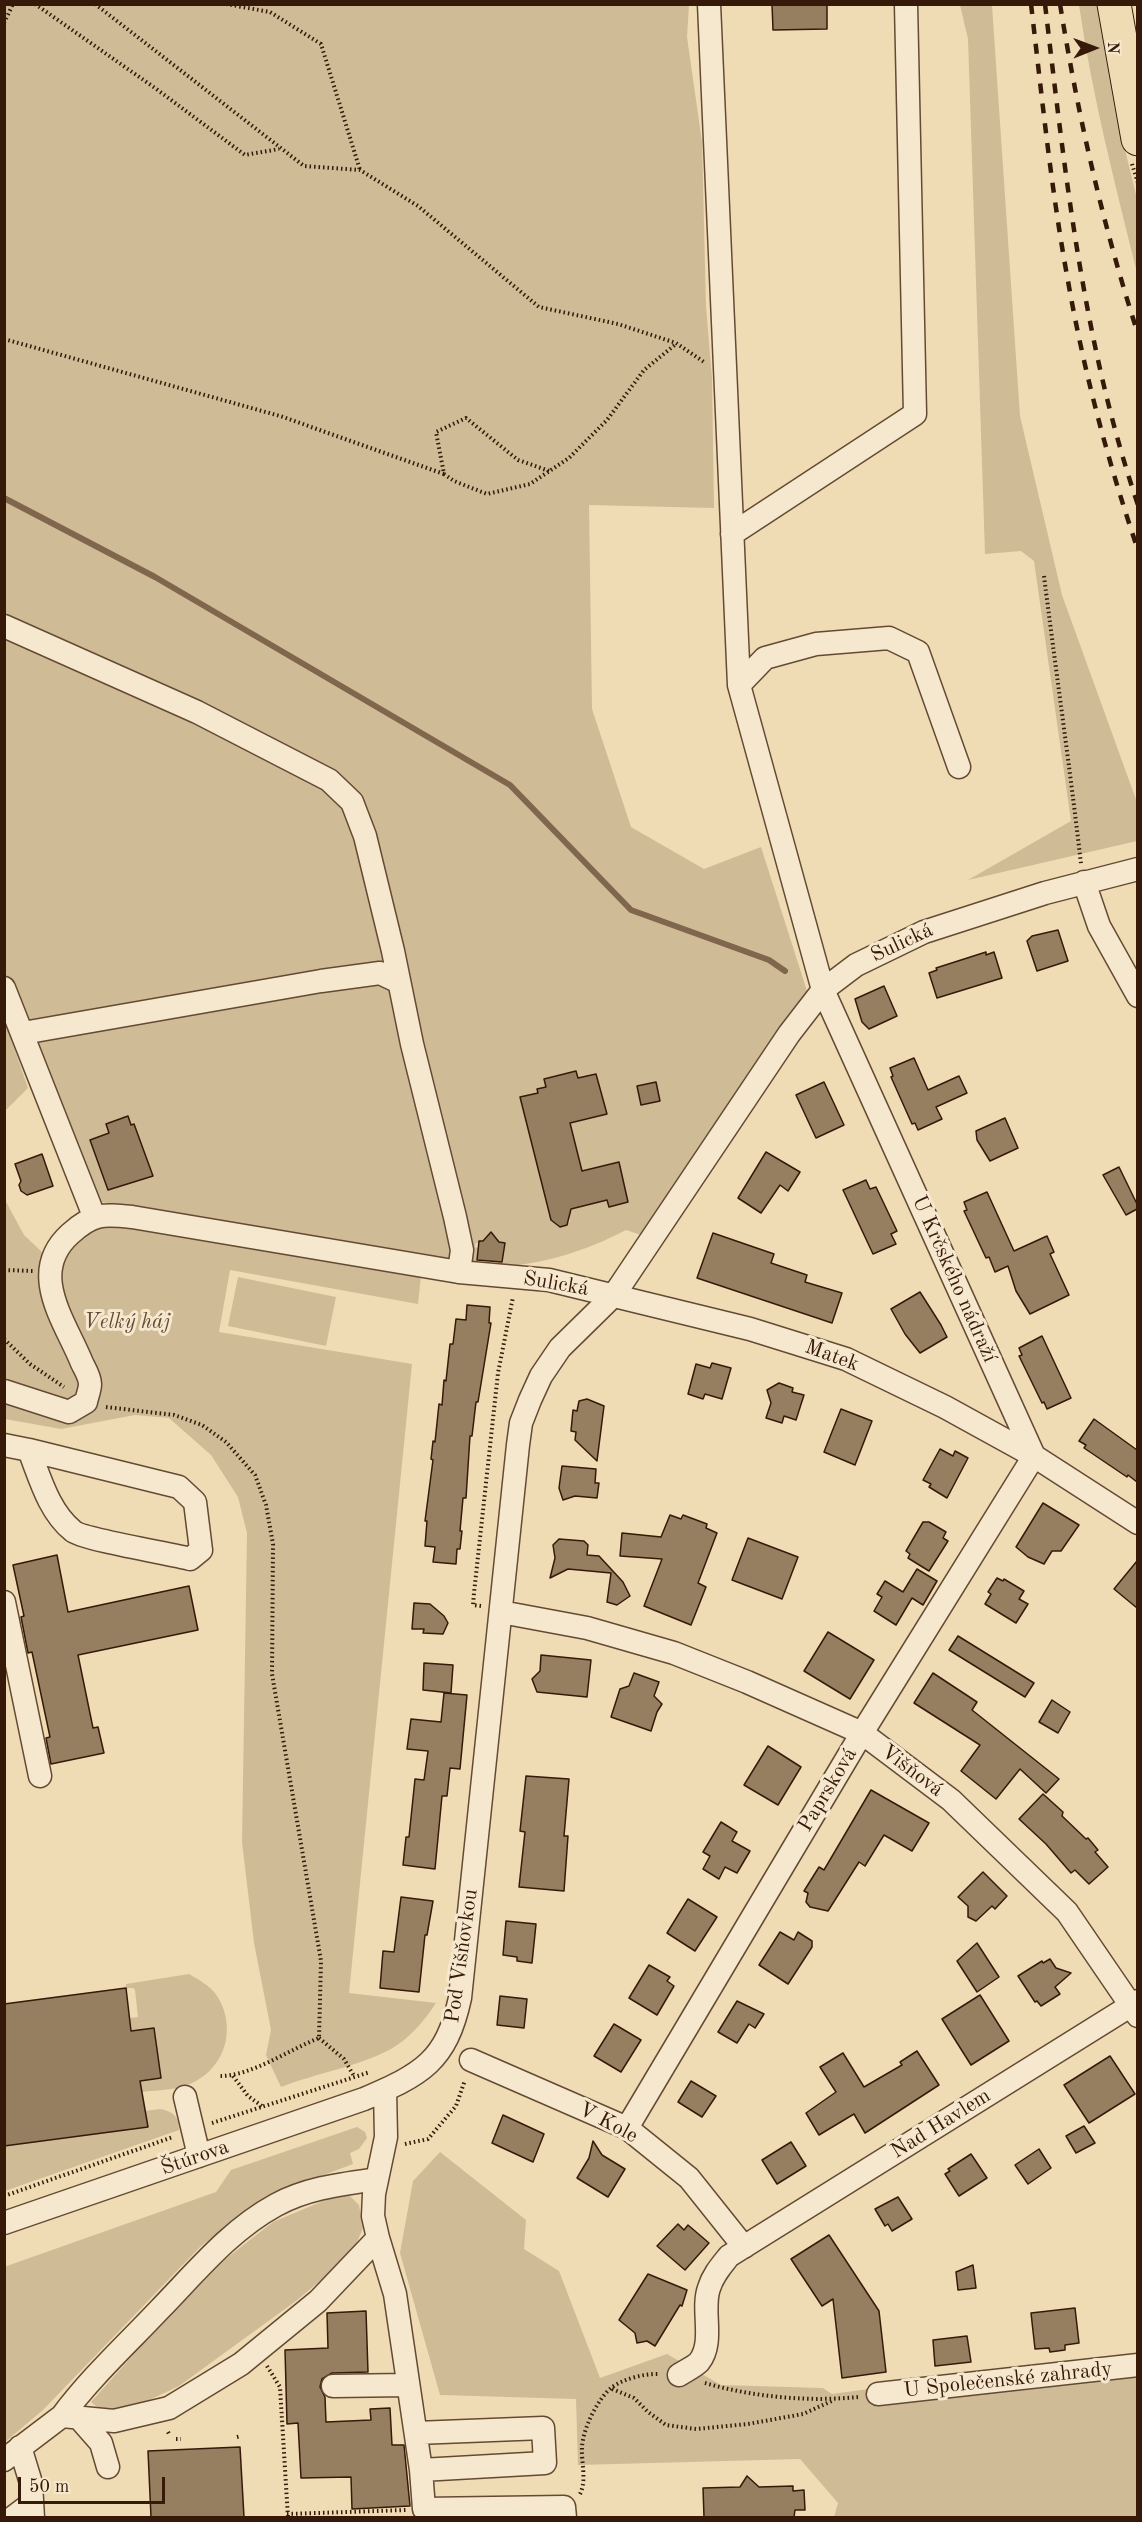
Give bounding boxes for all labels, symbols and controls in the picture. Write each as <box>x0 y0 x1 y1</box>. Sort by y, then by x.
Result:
north arrow <box>1064 18 1124 78</box>
text: N <box>1104 41 1120 54</box>
street label: Sulická <box>867 918 937 968</box>
street label: U Krčského nádraží <box>906 1192 1002 1366</box>
street label: Sulická <box>521 1266 591 1302</box>
park label: Velký háj <box>84 1309 170 1335</box>
street label: Matek <box>801 1335 863 1377</box>
street label: Višňová <box>876 1739 948 1803</box>
street label: Paprsková <box>793 1743 863 1837</box>
street label: Pod Višňovkou <box>440 1887 484 2025</box>
street label: Nad Havlem <box>887 2083 995 2165</box>
street label: V Kole <box>574 2097 642 2149</box>
street label: Štúrova <box>158 2135 232 2181</box>
street label: U Společenské zahrady <box>902 2357 1114 2403</box>
scale bar <box>21 2465 168 2503</box>
text: 50 m <box>29 2478 69 2496</box>

